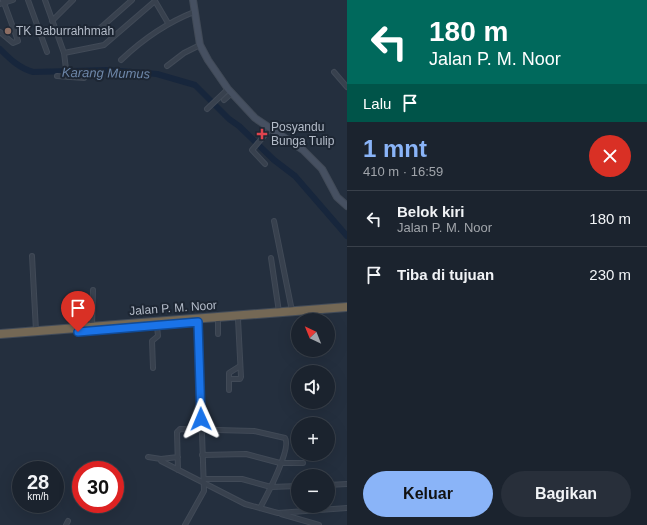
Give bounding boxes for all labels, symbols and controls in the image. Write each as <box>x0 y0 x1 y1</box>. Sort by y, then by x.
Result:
icon: left <box>363 16 415 68</box>
text: 180 m <box>429 16 508 47</box>
place label: TK Baburrahhmah <box>16 24 114 38</box>
marker: TK Baburrahhmah <box>3 26 13 36</box>
text: Jalan P. M. Noor <box>429 49 561 69</box>
water label: Karang Mumus <box>62 65 151 81</box>
icon: arrive <box>399 92 421 114</box>
text: Lalu <box>363 95 391 112</box>
place label: Posyandu Bunga Tulip <box>271 120 335 148</box>
marker: Posyandu Bunga Tulip <box>256 128 268 140</box>
text: 1 mnt <box>363 135 427 162</box>
button: close <box>589 135 631 177</box>
text: 410 m · 16:59 <box>363 164 443 179</box>
text: Belok kiri <box>397 203 465 220</box>
icon: left <box>363 208 385 230</box>
text: 180 m <box>589 210 631 227</box>
text: Jalan P. M. Noor <box>397 220 492 235</box>
icon: arrive <box>363 264 385 286</box>
text: Tiba di tujuan <box>397 266 494 283</box>
text: 230 m <box>589 266 631 283</box>
pin <box>61 291 95 332</box>
icon: arrive <box>67 297 89 319</box>
street label: Jalan P. M. Noor <box>129 298 217 318</box>
north arrow <box>291 313 335 357</box>
map controls <box>291 313 335 513</box>
button: sound <box>291 365 335 409</box>
position arrow <box>180 398 222 440</box>
button: + <box>291 417 335 461</box>
speed limit sign: 30 <box>72 461 124 513</box>
button: − <box>291 469 335 513</box>
text: 28 <box>27 471 49 493</box>
button: Keluar <box>363 471 493 517</box>
button: Bagikan <box>501 471 631 517</box>
text: km/h <box>27 491 49 502</box>

